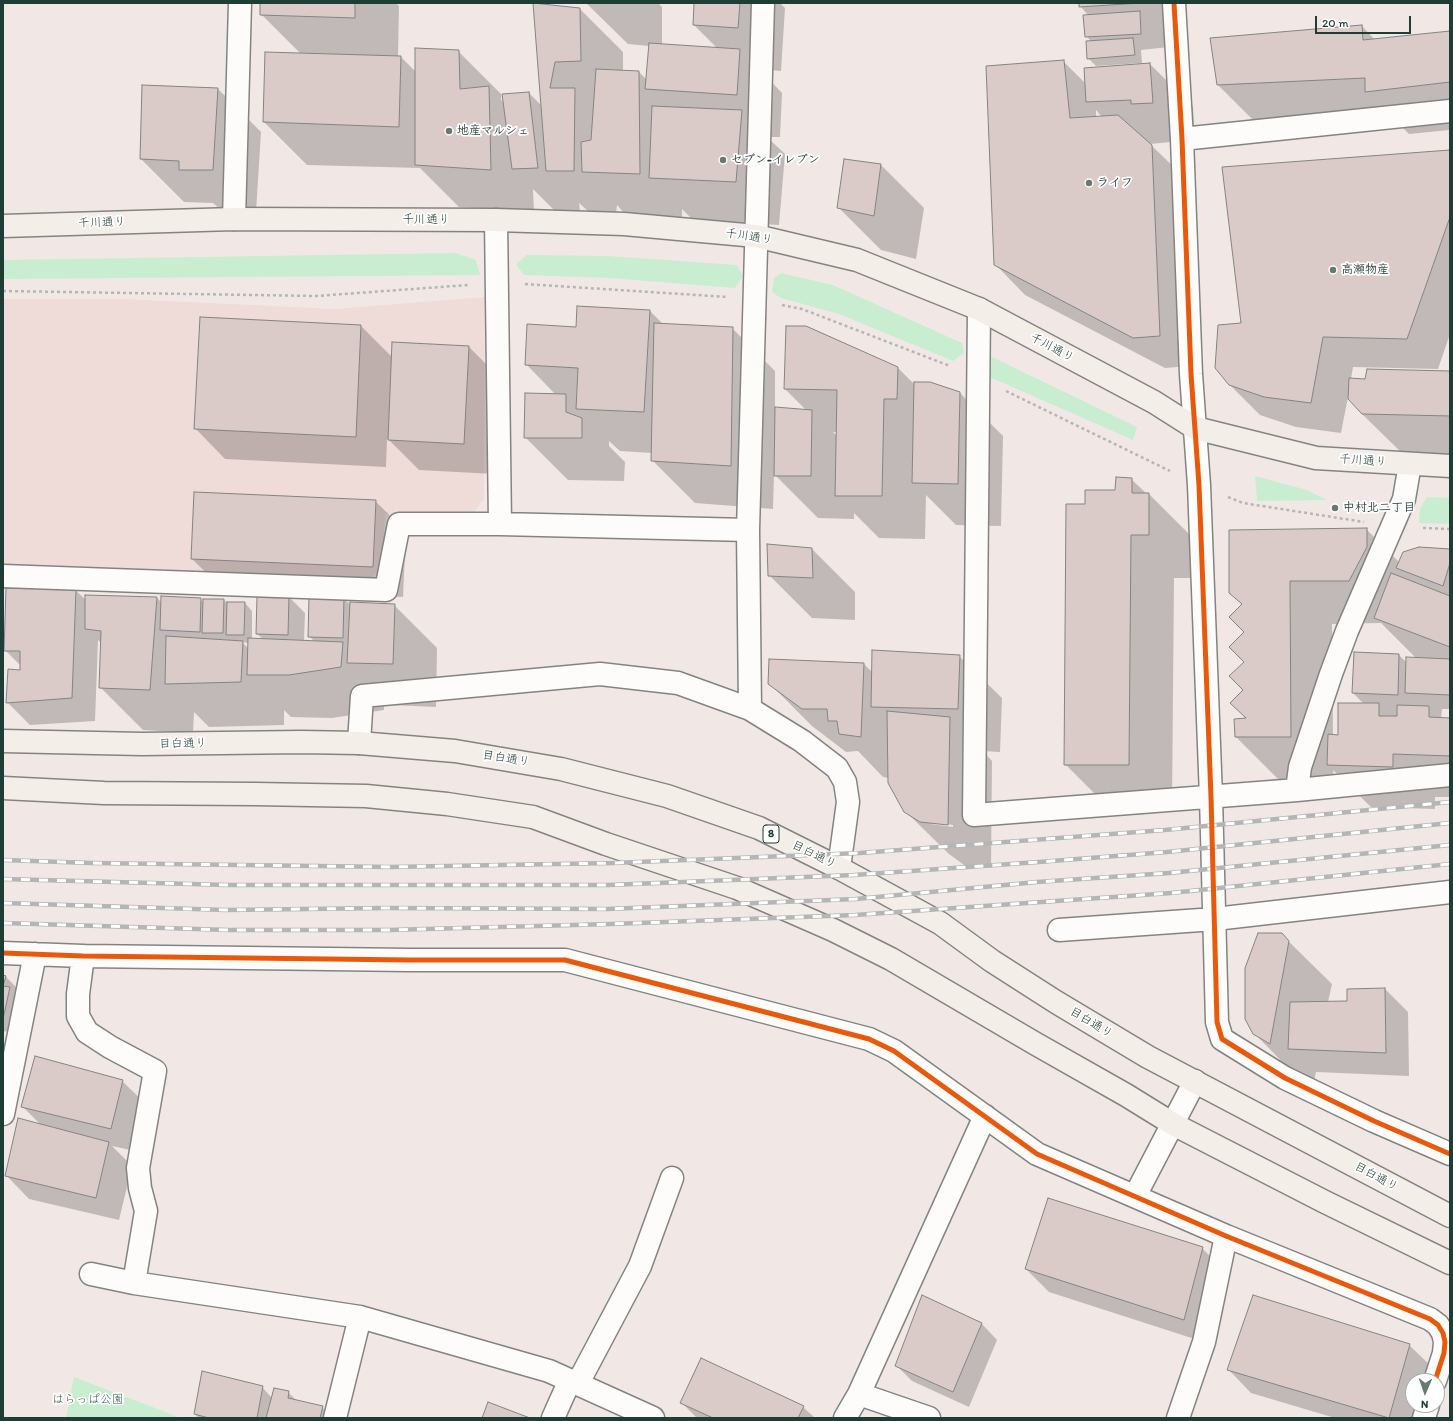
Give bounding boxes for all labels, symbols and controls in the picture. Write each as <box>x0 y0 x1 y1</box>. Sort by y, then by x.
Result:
scale bar <box>1317 8 1413 34</box>
text: 20 m <box>1322 16 1349 30</box>
place label: 地産マルシェ <box>457 124 529 138</box>
marker: 地産マルシェ <box>444 126 454 136</box>
place label: セブン-イレブン <box>731 153 820 167</box>
marker: セブン-イレブン <box>718 155 728 165</box>
place label: ライフ <box>1097 176 1133 190</box>
marker: ライフ <box>1084 178 1094 188</box>
street label: 千川通り <box>402 213 450 227</box>
street label: 千川通り <box>78 215 126 231</box>
street label: 千川通り <box>724 226 774 248</box>
place label: 高瀬物産 <box>1341 263 1389 277</box>
marker: 高瀬物産 <box>1328 265 1338 275</box>
street label: 千川通り <box>1027 330 1077 366</box>
street label: 千川通り <box>1339 452 1387 470</box>
place label: 中村北二丁目 <box>1343 501 1415 515</box>
marker: 中村北二丁目 <box>1330 503 1340 513</box>
street label: 目白通り <box>159 736 207 752</box>
street label: 目白通り <box>481 748 531 770</box>
road number: 8 <box>763 825 779 843</box>
street label: 目白通り <box>789 838 839 872</box>
street label: 目白通り <box>1067 1004 1115 1042</box>
street label: 目白通り <box>1351 1159 1401 1195</box>
north arrow <box>1405 1373 1445 1413</box>
park label: はらっぱ公園 <box>52 1393 124 1407</box>
text: N <box>1421 1398 1429 1411</box>

